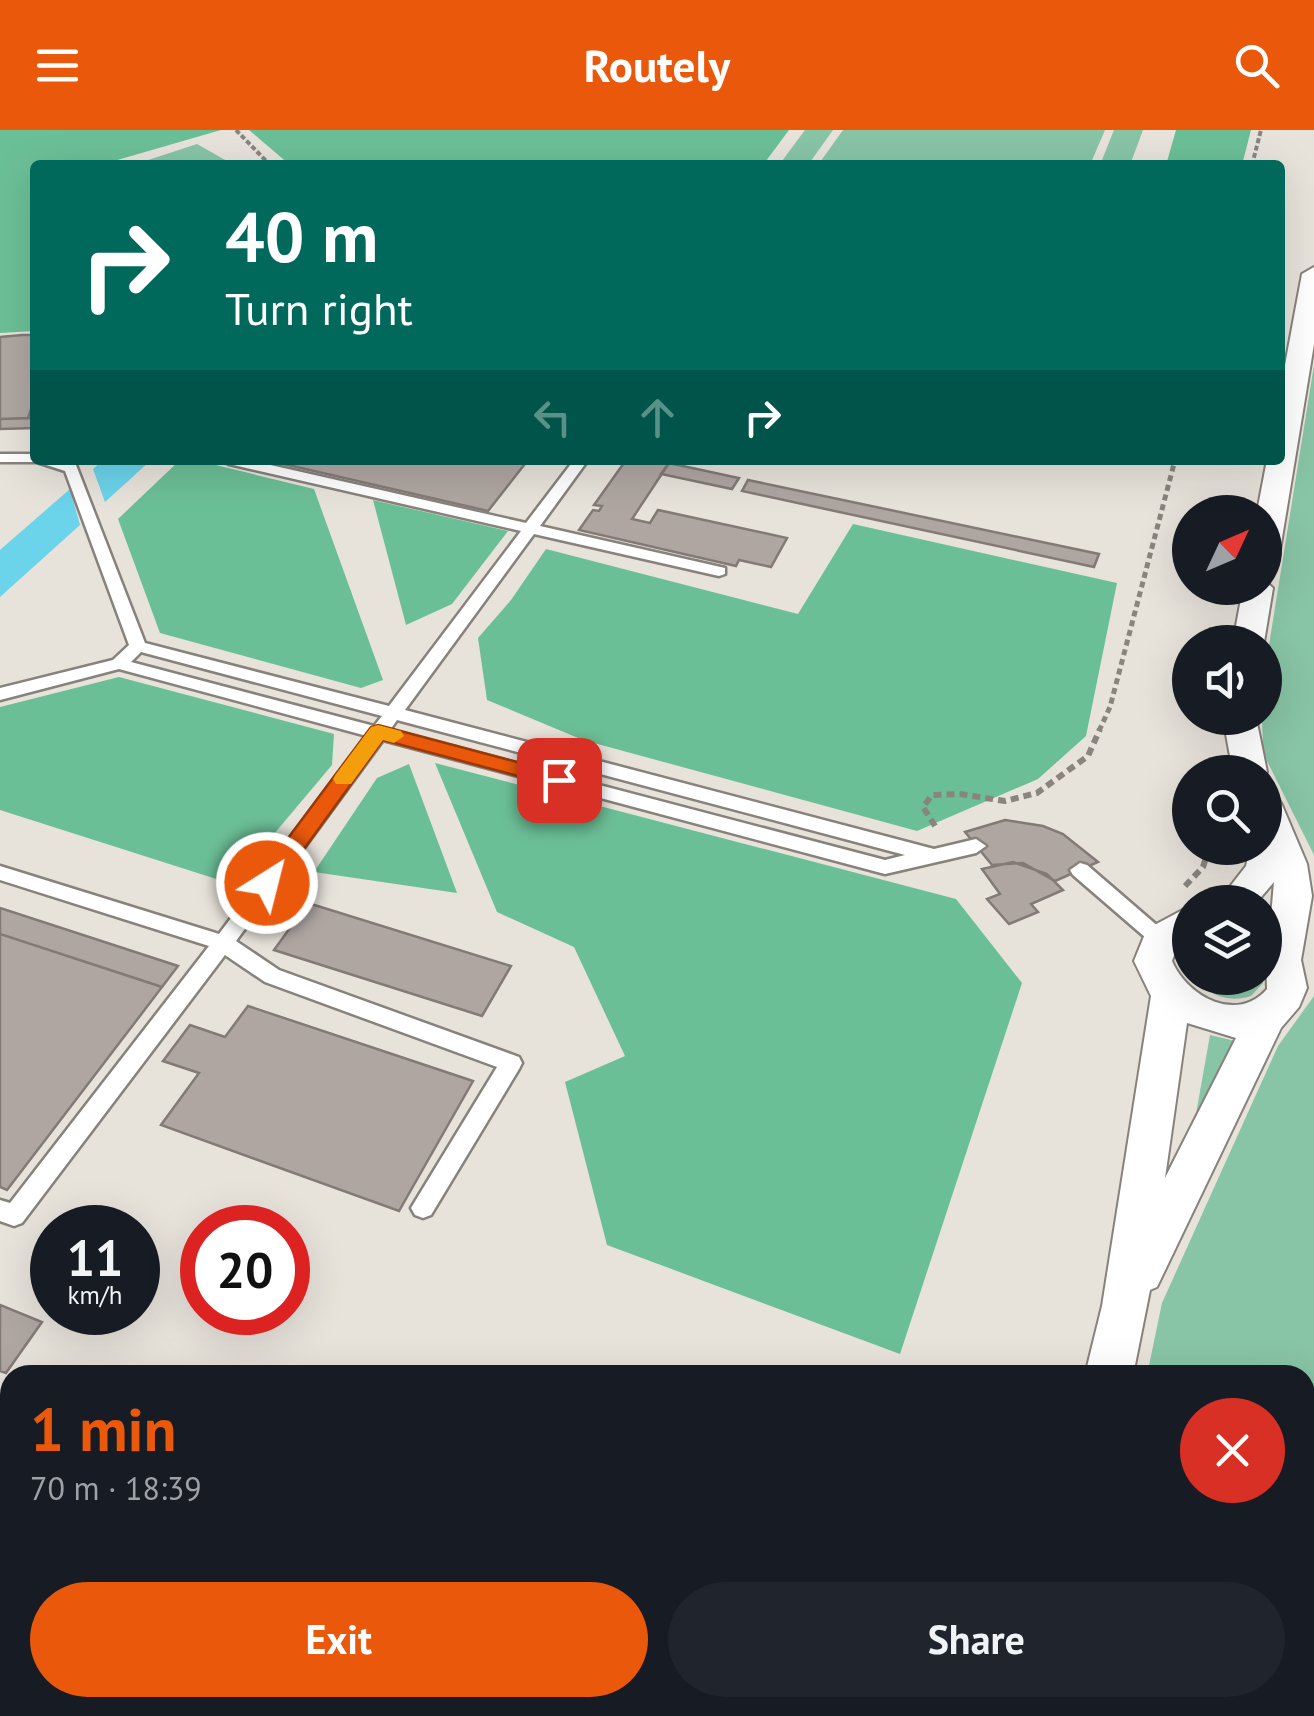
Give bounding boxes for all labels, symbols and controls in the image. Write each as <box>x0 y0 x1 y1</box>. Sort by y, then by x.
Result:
text: Routely <box>584 36 730 94</box>
icon: menu <box>30 38 85 93</box>
icon: search <box>1229 38 1284 93</box>
text: 40 m <box>225 191 378 281</box>
icon: right <box>60 200 190 330</box>
text: Turn right <box>225 279 413 337</box>
icon: left <box>525 390 580 445</box>
icon: ahead <box>630 390 685 445</box>
icon: right <box>735 390 790 445</box>
north arrow <box>1172 495 1282 605</box>
map controls <box>1172 495 1282 995</box>
button: sound <box>1172 625 1282 735</box>
pin <box>517 738 602 823</box>
icon: arrive <box>532 753 587 808</box>
button: search <box>1172 755 1282 865</box>
position arrow <box>215 831 319 935</box>
button: layers <box>1172 885 1282 995</box>
speed limit sign: 20 <box>180 1205 310 1335</box>
text: 11 <box>67 1225 123 1290</box>
text: km/h <box>68 1279 122 1311</box>
text: 1 min <box>30 1390 176 1468</box>
button: close <box>1180 1398 1285 1503</box>
text: 70 m · 18:39 <box>30 1467 202 1509</box>
button: Exit <box>30 1582 648 1697</box>
button: Share <box>668 1582 1285 1697</box>

